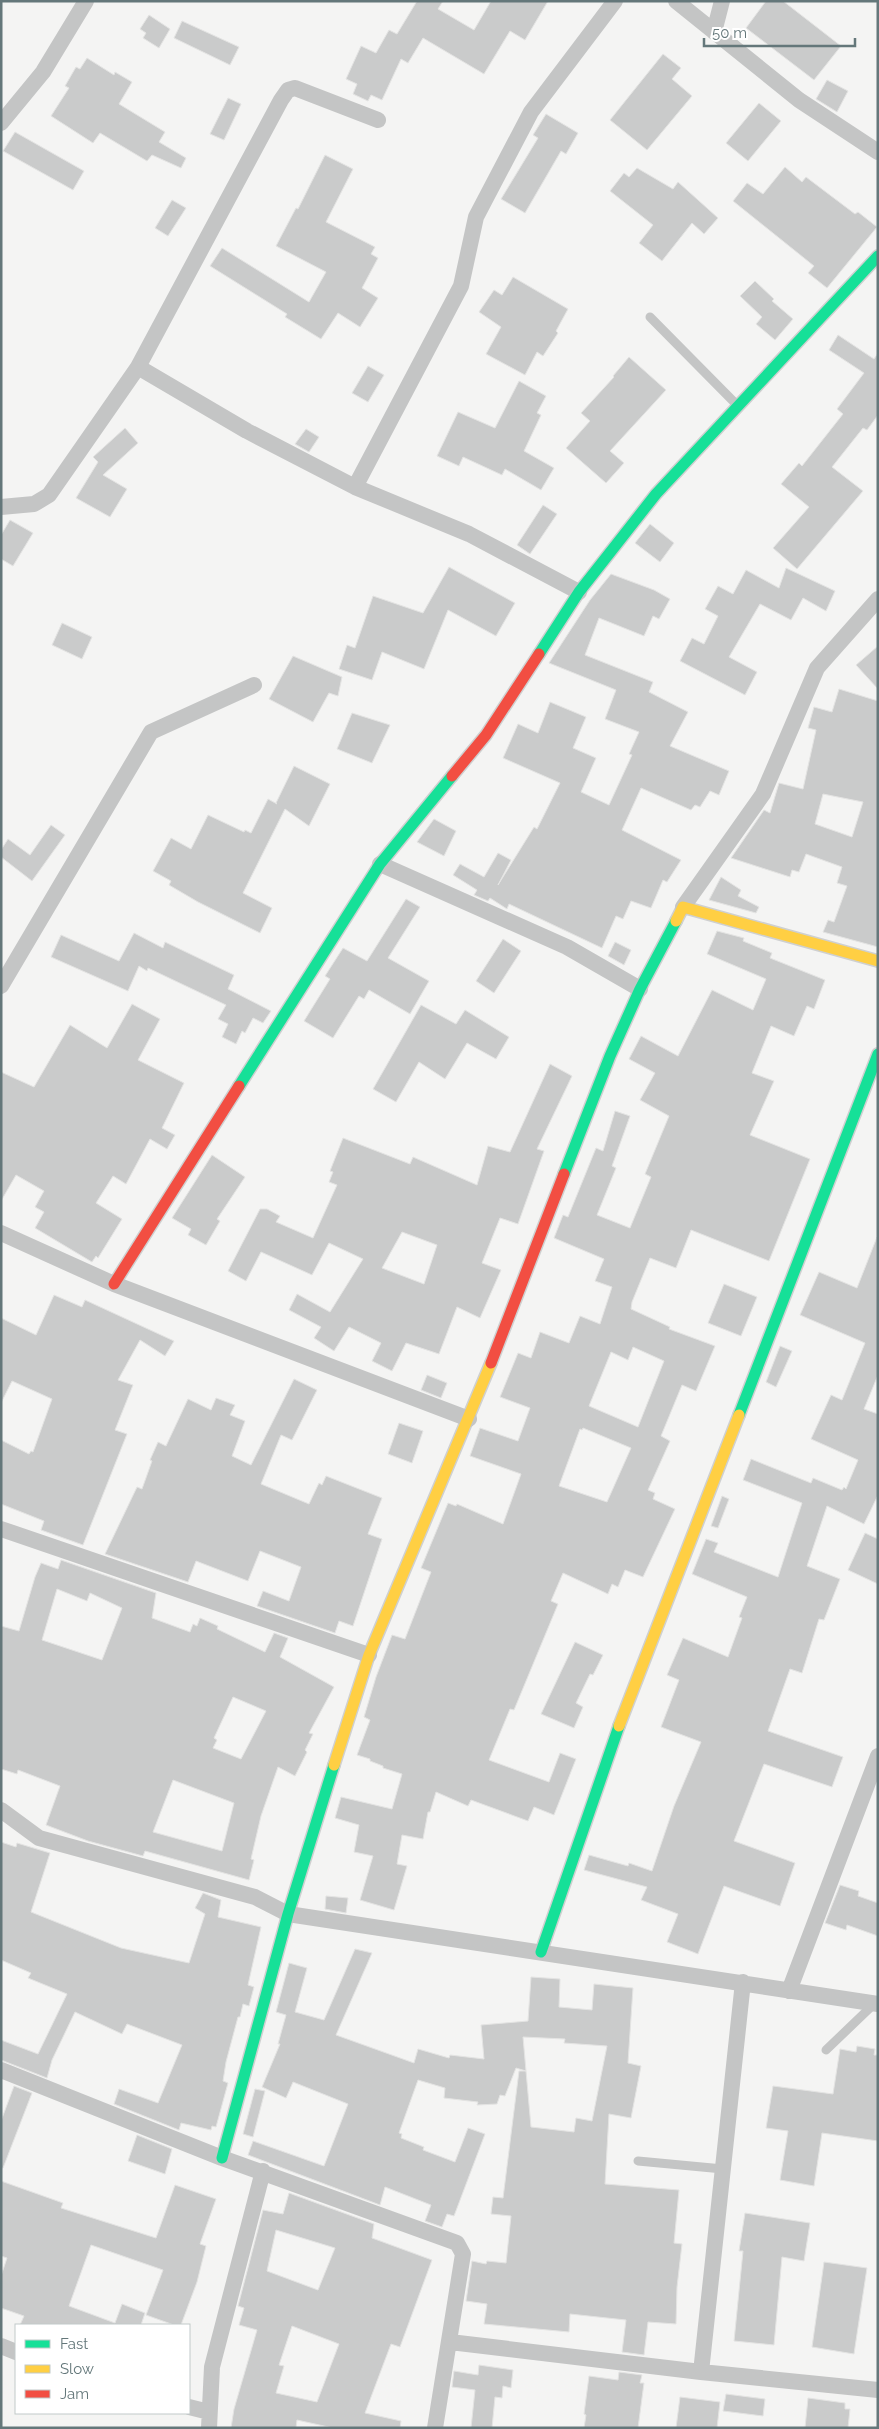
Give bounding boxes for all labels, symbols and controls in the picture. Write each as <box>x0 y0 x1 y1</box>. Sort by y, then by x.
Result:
scale bar <box>704 15 855 47</box>
text: 50 m <box>712 24 747 42</box>
legend <box>15 2324 190 2414</box>
text: Fast <box>60 2335 88 2353</box>
text: Slow <box>60 2360 94 2378</box>
text: Jam <box>60 2385 89 2403</box>

